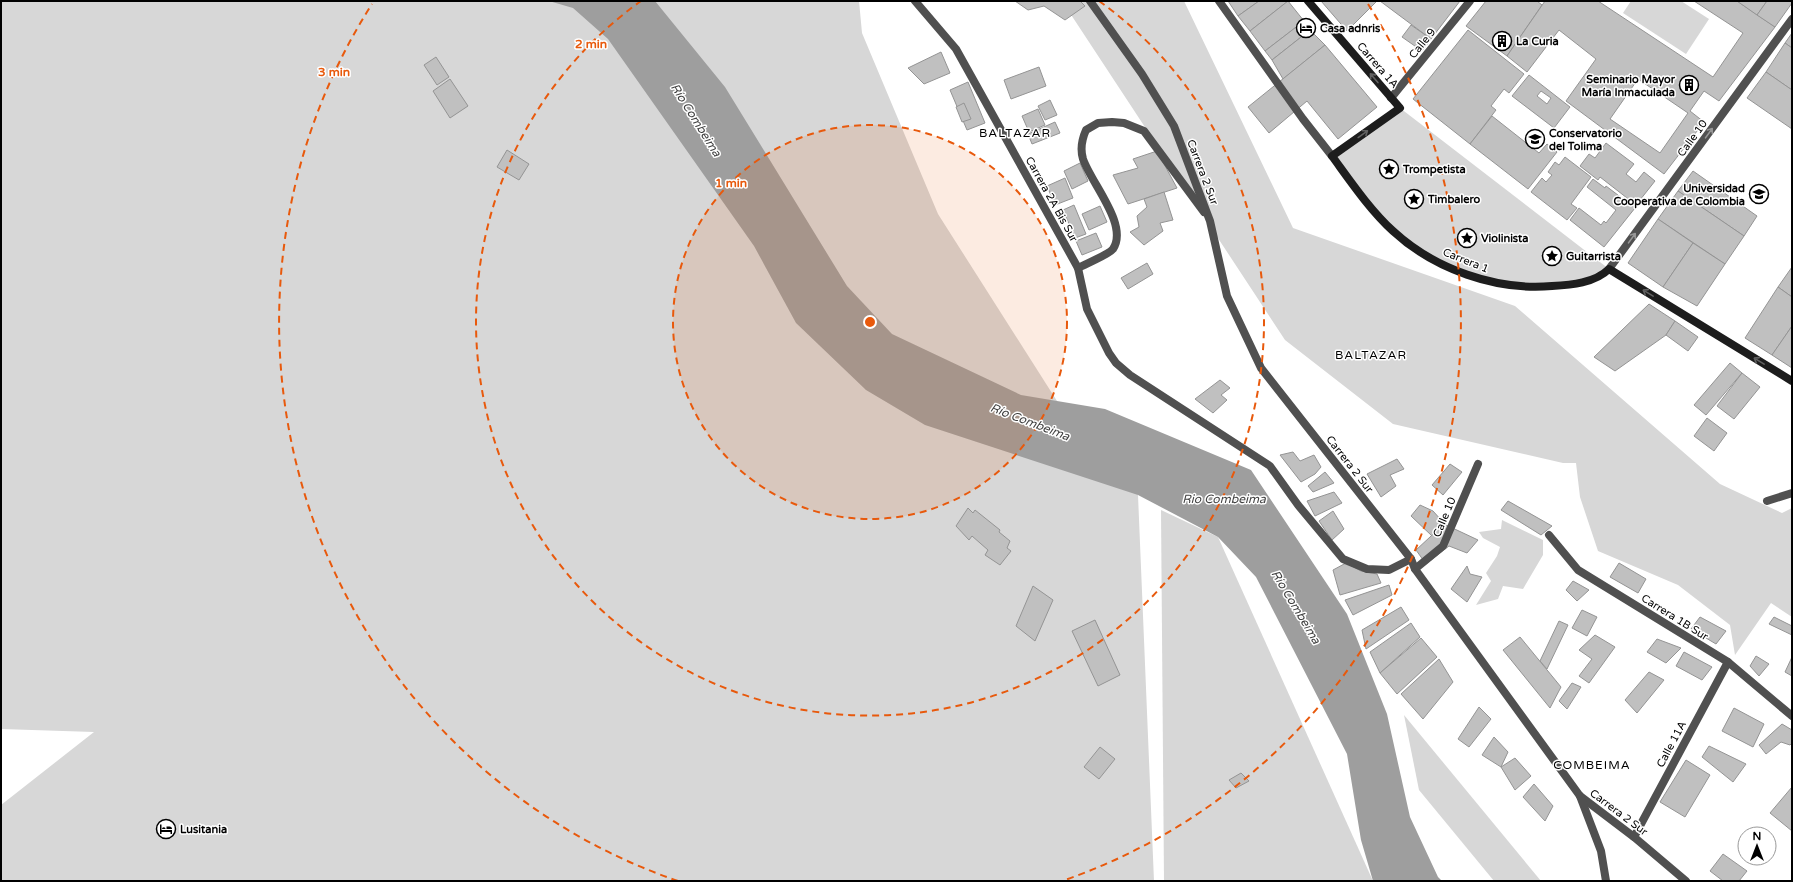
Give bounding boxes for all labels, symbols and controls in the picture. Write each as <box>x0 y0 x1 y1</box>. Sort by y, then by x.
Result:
hotel icon: Casa adnris <box>1295 17 1317 39</box>
place label: Casa adnris <box>1320 22 1381 35</box>
street label: Calle 9 <box>1406 25 1439 61</box>
building icon: La Curia <box>1491 30 1513 52</box>
place label: La Curia <box>1516 35 1559 48</box>
text: 2 min <box>575 37 607 51</box>
street label: Carrera 1A <box>1354 40 1401 91</box>
text: 3 min <box>318 65 350 79</box>
one-way arrow <box>1370 73 1379 83</box>
place label: Seminario Mayor María Inmaculada <box>1582 73 1676 99</box>
building icon: Seminario Mayor María Inmaculada <box>1678 74 1700 96</box>
water label: Río Combeima <box>668 81 724 159</box>
street label: Calle 10 <box>1675 117 1710 159</box>
district label: BALTAZAR <box>979 126 1051 140</box>
place label: Conservatorio del Tolima <box>1549 127 1622 153</box>
school or university icon: Conservatorio del Tolima <box>1524 128 1546 150</box>
one-way arrow <box>1705 128 1713 139</box>
one-way arrow <box>1358 130 1369 138</box>
street label: Carrera 2 Sur <box>1184 138 1221 207</box>
street label: Carrera 2A Bis Sur <box>1023 154 1081 245</box>
place icon: Trompetista <box>1378 158 1400 180</box>
place label: Trompetista <box>1402 163 1466 177</box>
text: 1 min <box>715 176 747 190</box>
place label: Universidad Cooperativa de Colombia <box>1613 182 1745 209</box>
school or university icon: Universidad Cooperativa de Colombia <box>1748 183 1770 205</box>
place icon: Timbalero <box>1403 188 1425 210</box>
place label: Timbalero <box>1427 193 1481 206</box>
place icon: Violinista <box>1456 227 1478 249</box>
place label: Violinista <box>1481 232 1529 245</box>
one-way arrow <box>1628 233 1636 244</box>
street label: Carrera 1 <box>1441 245 1491 276</box>
place icon: Guitarrista <box>1541 245 1563 267</box>
place label: Guitarrista <box>1566 250 1621 263</box>
one-way arrow <box>1642 289 1654 297</box>
centre of rings <box>863 315 877 329</box>
district label: BALTAZAR <box>1335 348 1407 362</box>
one-way arrow <box>1753 356 1765 364</box>
water label: Río Combeima <box>988 400 1072 444</box>
street label: Carrera 2 Sur <box>1323 433 1376 496</box>
water label: Rio Combeima <box>1182 492 1266 506</box>
street label: Calle 10 <box>1430 495 1459 539</box>
water label: Río Combeima <box>1268 568 1324 647</box>
street label: Carrera 1B Sur <box>1639 592 1711 644</box>
street label: Calle 11A <box>1654 719 1689 770</box>
district label: COMBEIMA <box>1553 758 1631 772</box>
street label: Carrera 2 Sur <box>1587 786 1651 839</box>
hotel icon: Lusitania <box>155 818 177 840</box>
place label: Lusitania <box>180 823 227 836</box>
north arrow <box>1737 826 1777 866</box>
text: N <box>1753 830 1761 843</box>

